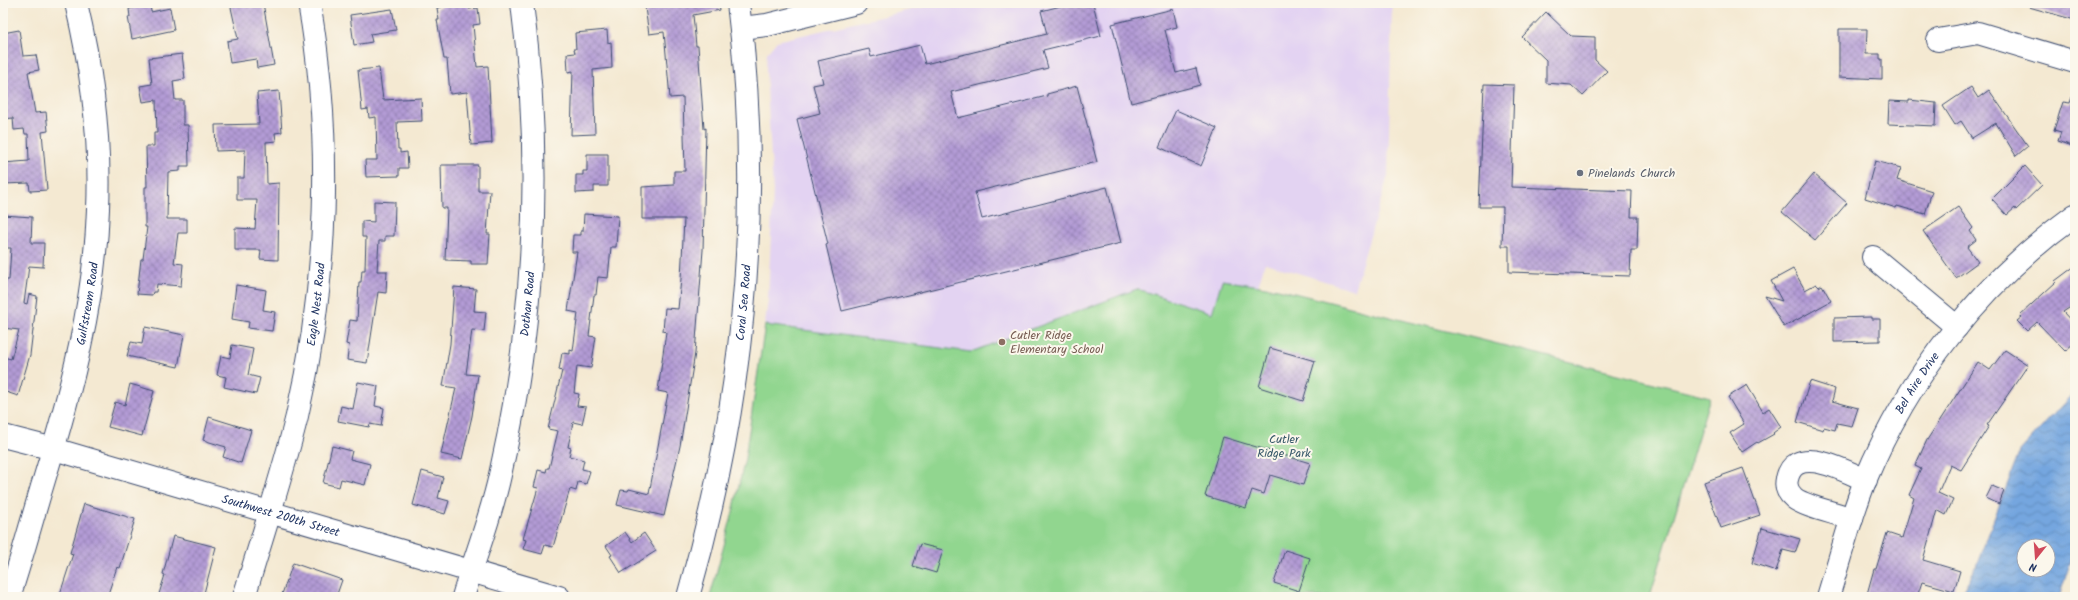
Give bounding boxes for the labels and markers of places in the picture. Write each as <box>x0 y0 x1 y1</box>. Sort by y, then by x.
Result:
place label: Pinelands Church <box>1588 164 1675 183</box>
marker: Pinelands Church <box>1575 168 1585 178</box>
place label: Cutler Ridge Elementary School <box>1010 326 1103 359</box>
marker: Cutler Ridge Elementary School <box>997 337 1007 347</box>

